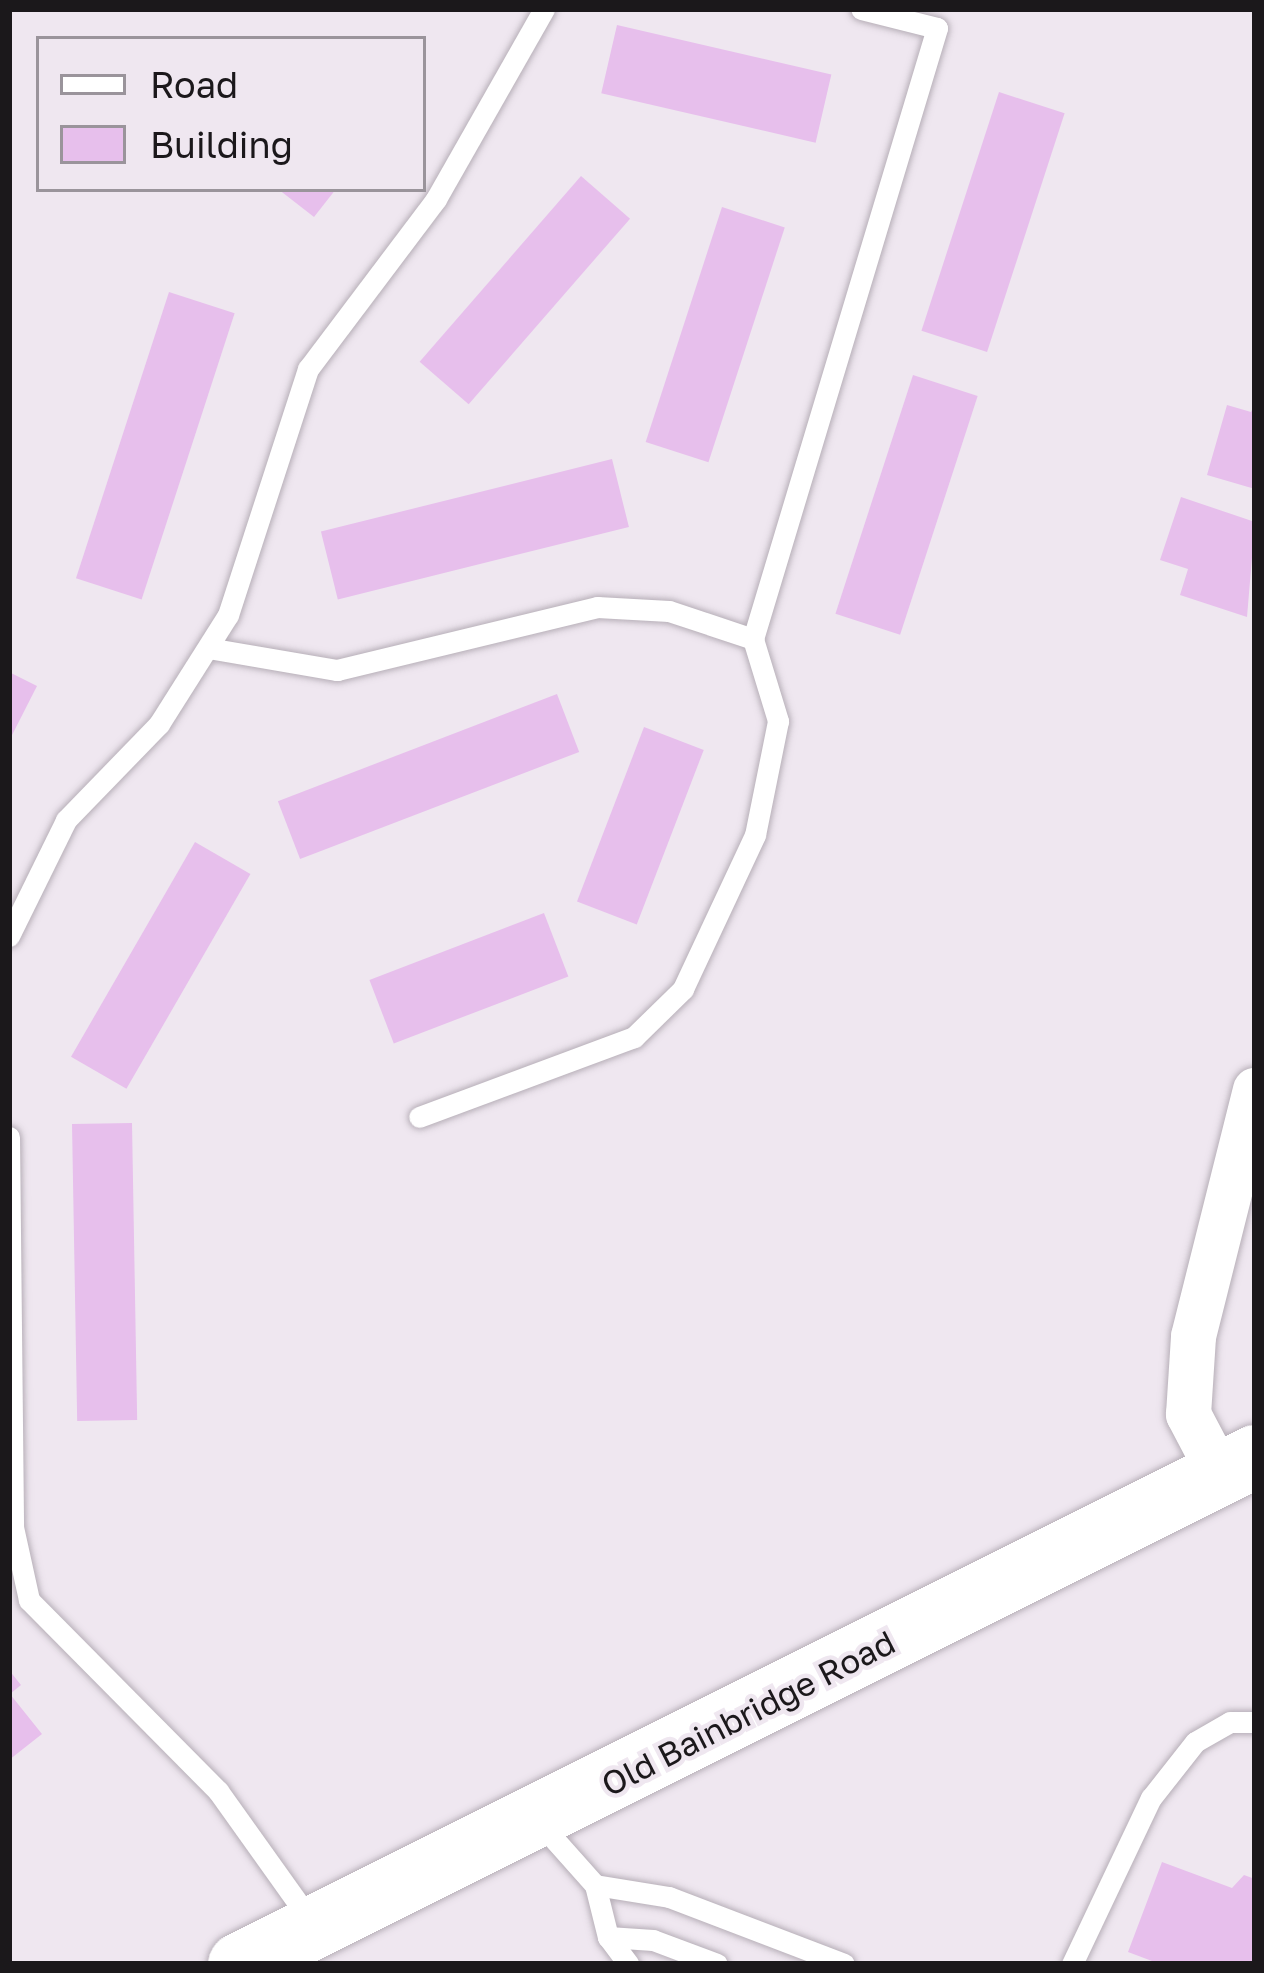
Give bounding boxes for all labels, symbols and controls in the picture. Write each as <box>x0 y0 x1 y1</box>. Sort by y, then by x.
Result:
legend <box>36 36 426 192</box>
text: Road <box>150 63 238 106</box>
text: Building <box>150 123 293 166</box>
street label: Old Bainbridge Road <box>595 1622 901 1804</box>

